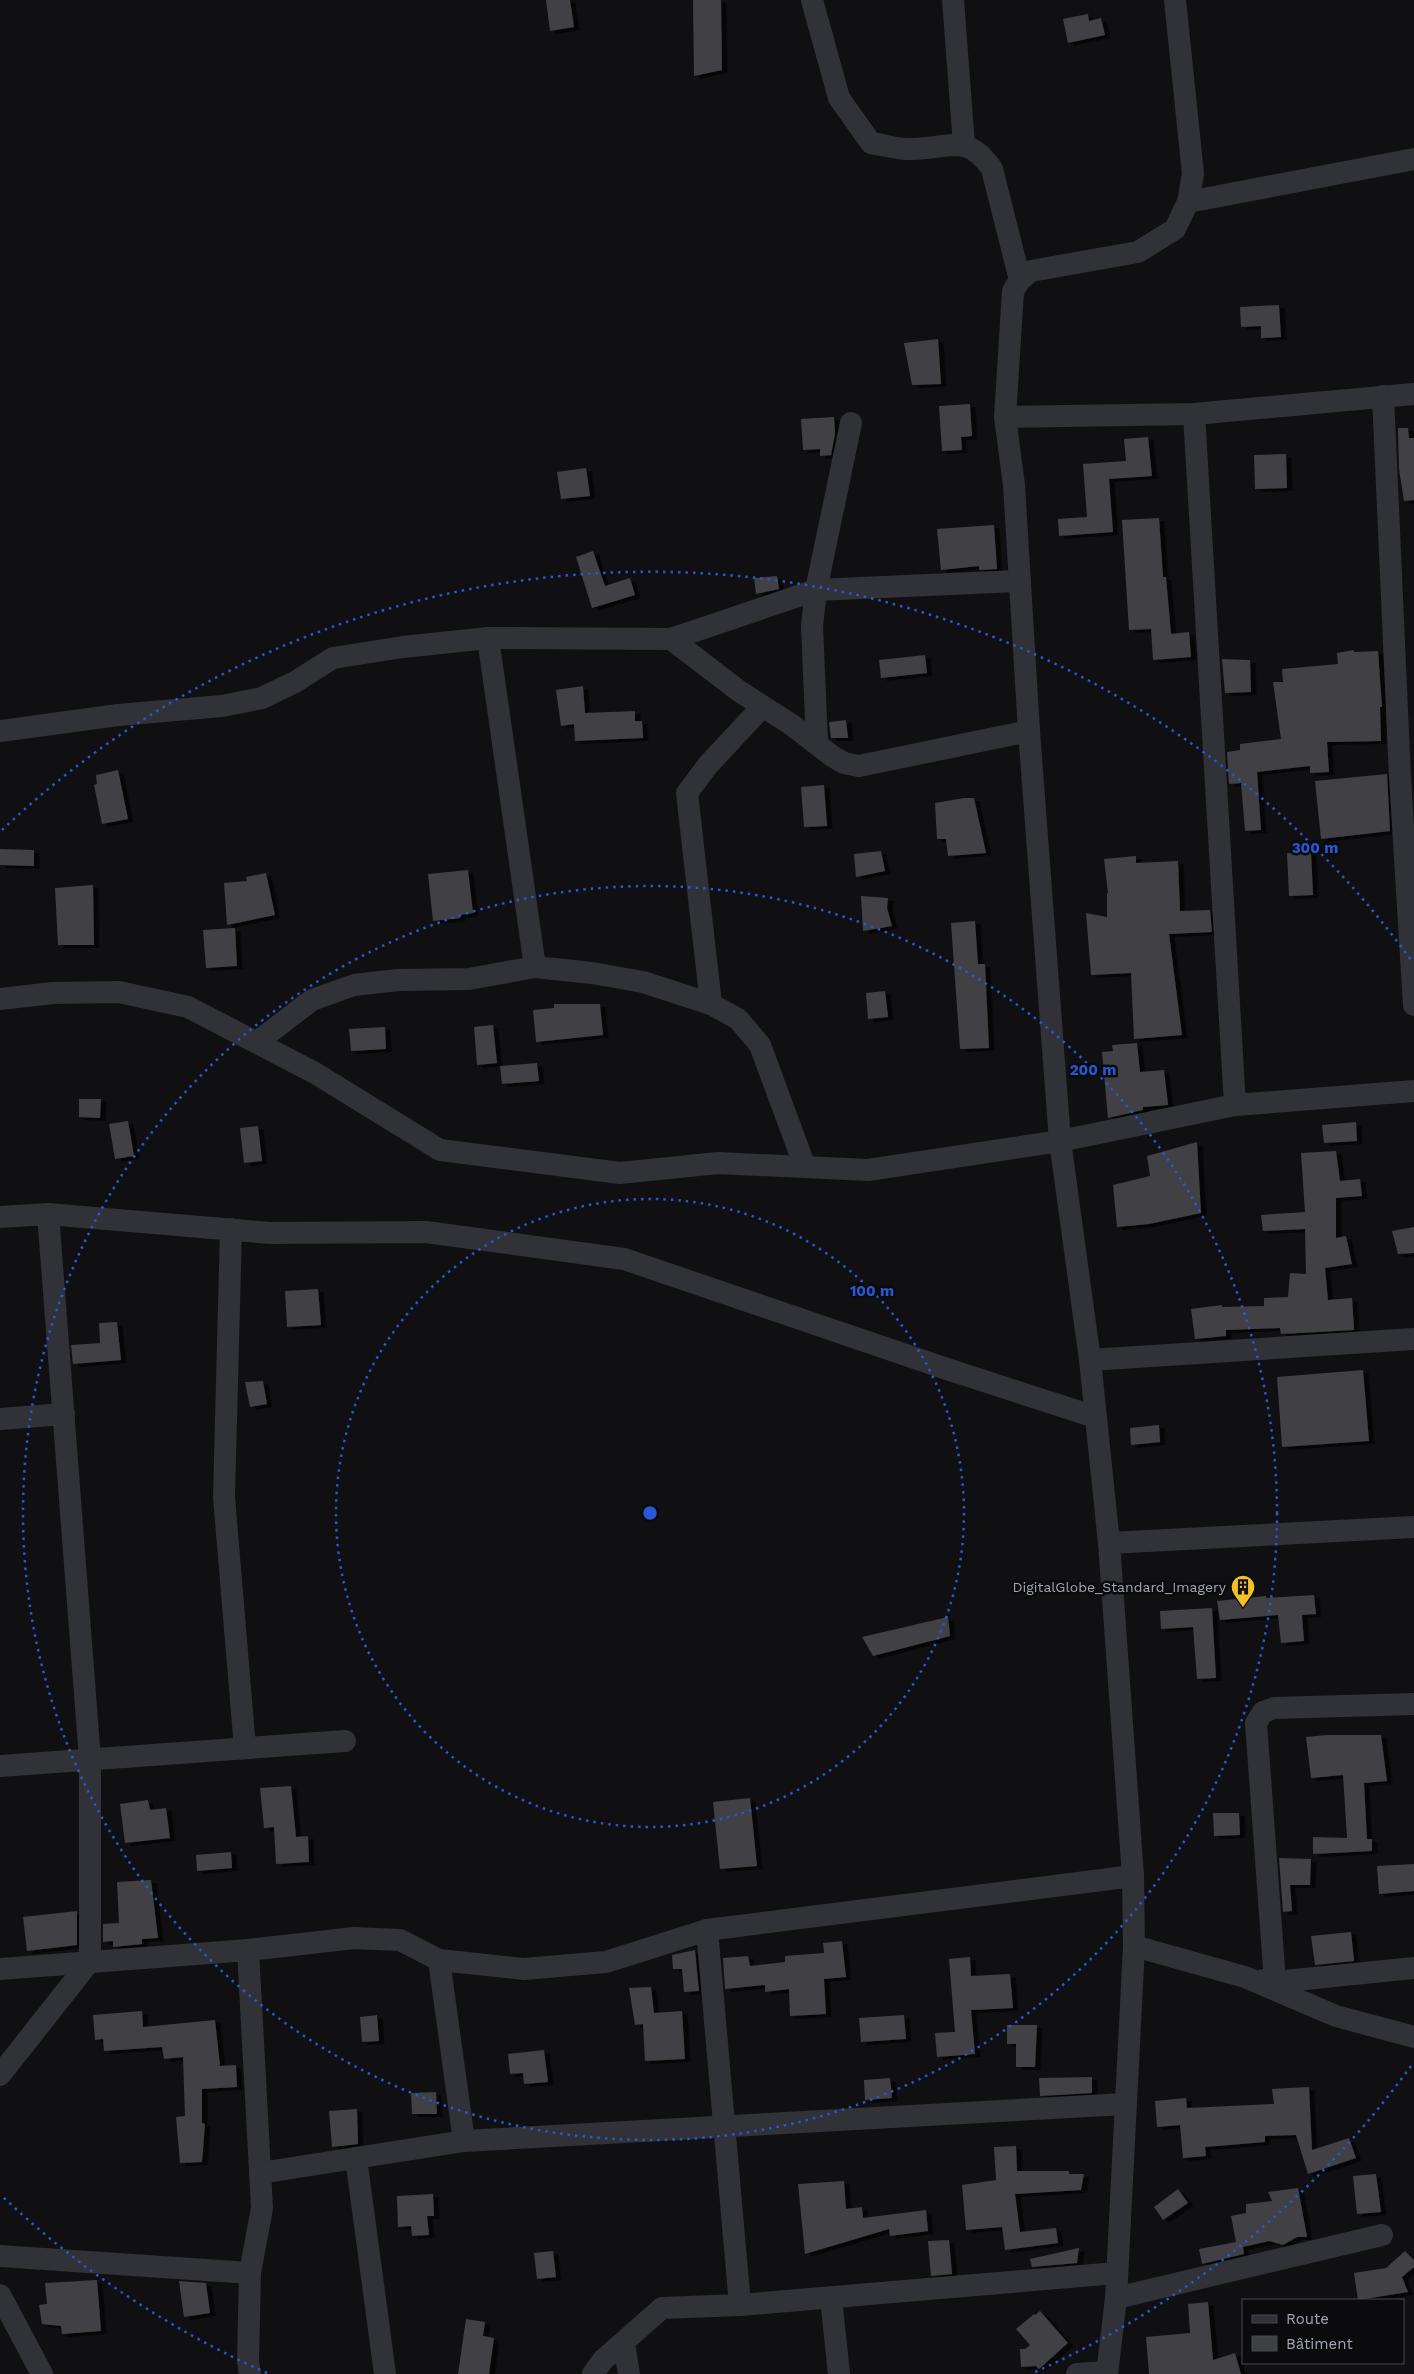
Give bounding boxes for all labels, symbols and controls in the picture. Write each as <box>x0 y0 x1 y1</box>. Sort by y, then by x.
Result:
text: 300 m <box>1292 839 1338 857</box>
text: 200 m <box>1070 1061 1116 1079</box>
text: 100 m <box>850 1282 894 1300</box>
centre of rings <box>641 1504 659 1522</box>
building icon: DigitalGlobe_Standard_Imagery <box>1230 1574 1256 1608</box>
place label: DigitalGlobe_Standard_Imagery <box>1013 1579 1227 1595</box>
legend <box>1242 2299 1404 2364</box>
text: Route <box>1286 2310 1329 2328</box>
text: Bâtiment <box>1286 2335 1353 2353</box>

